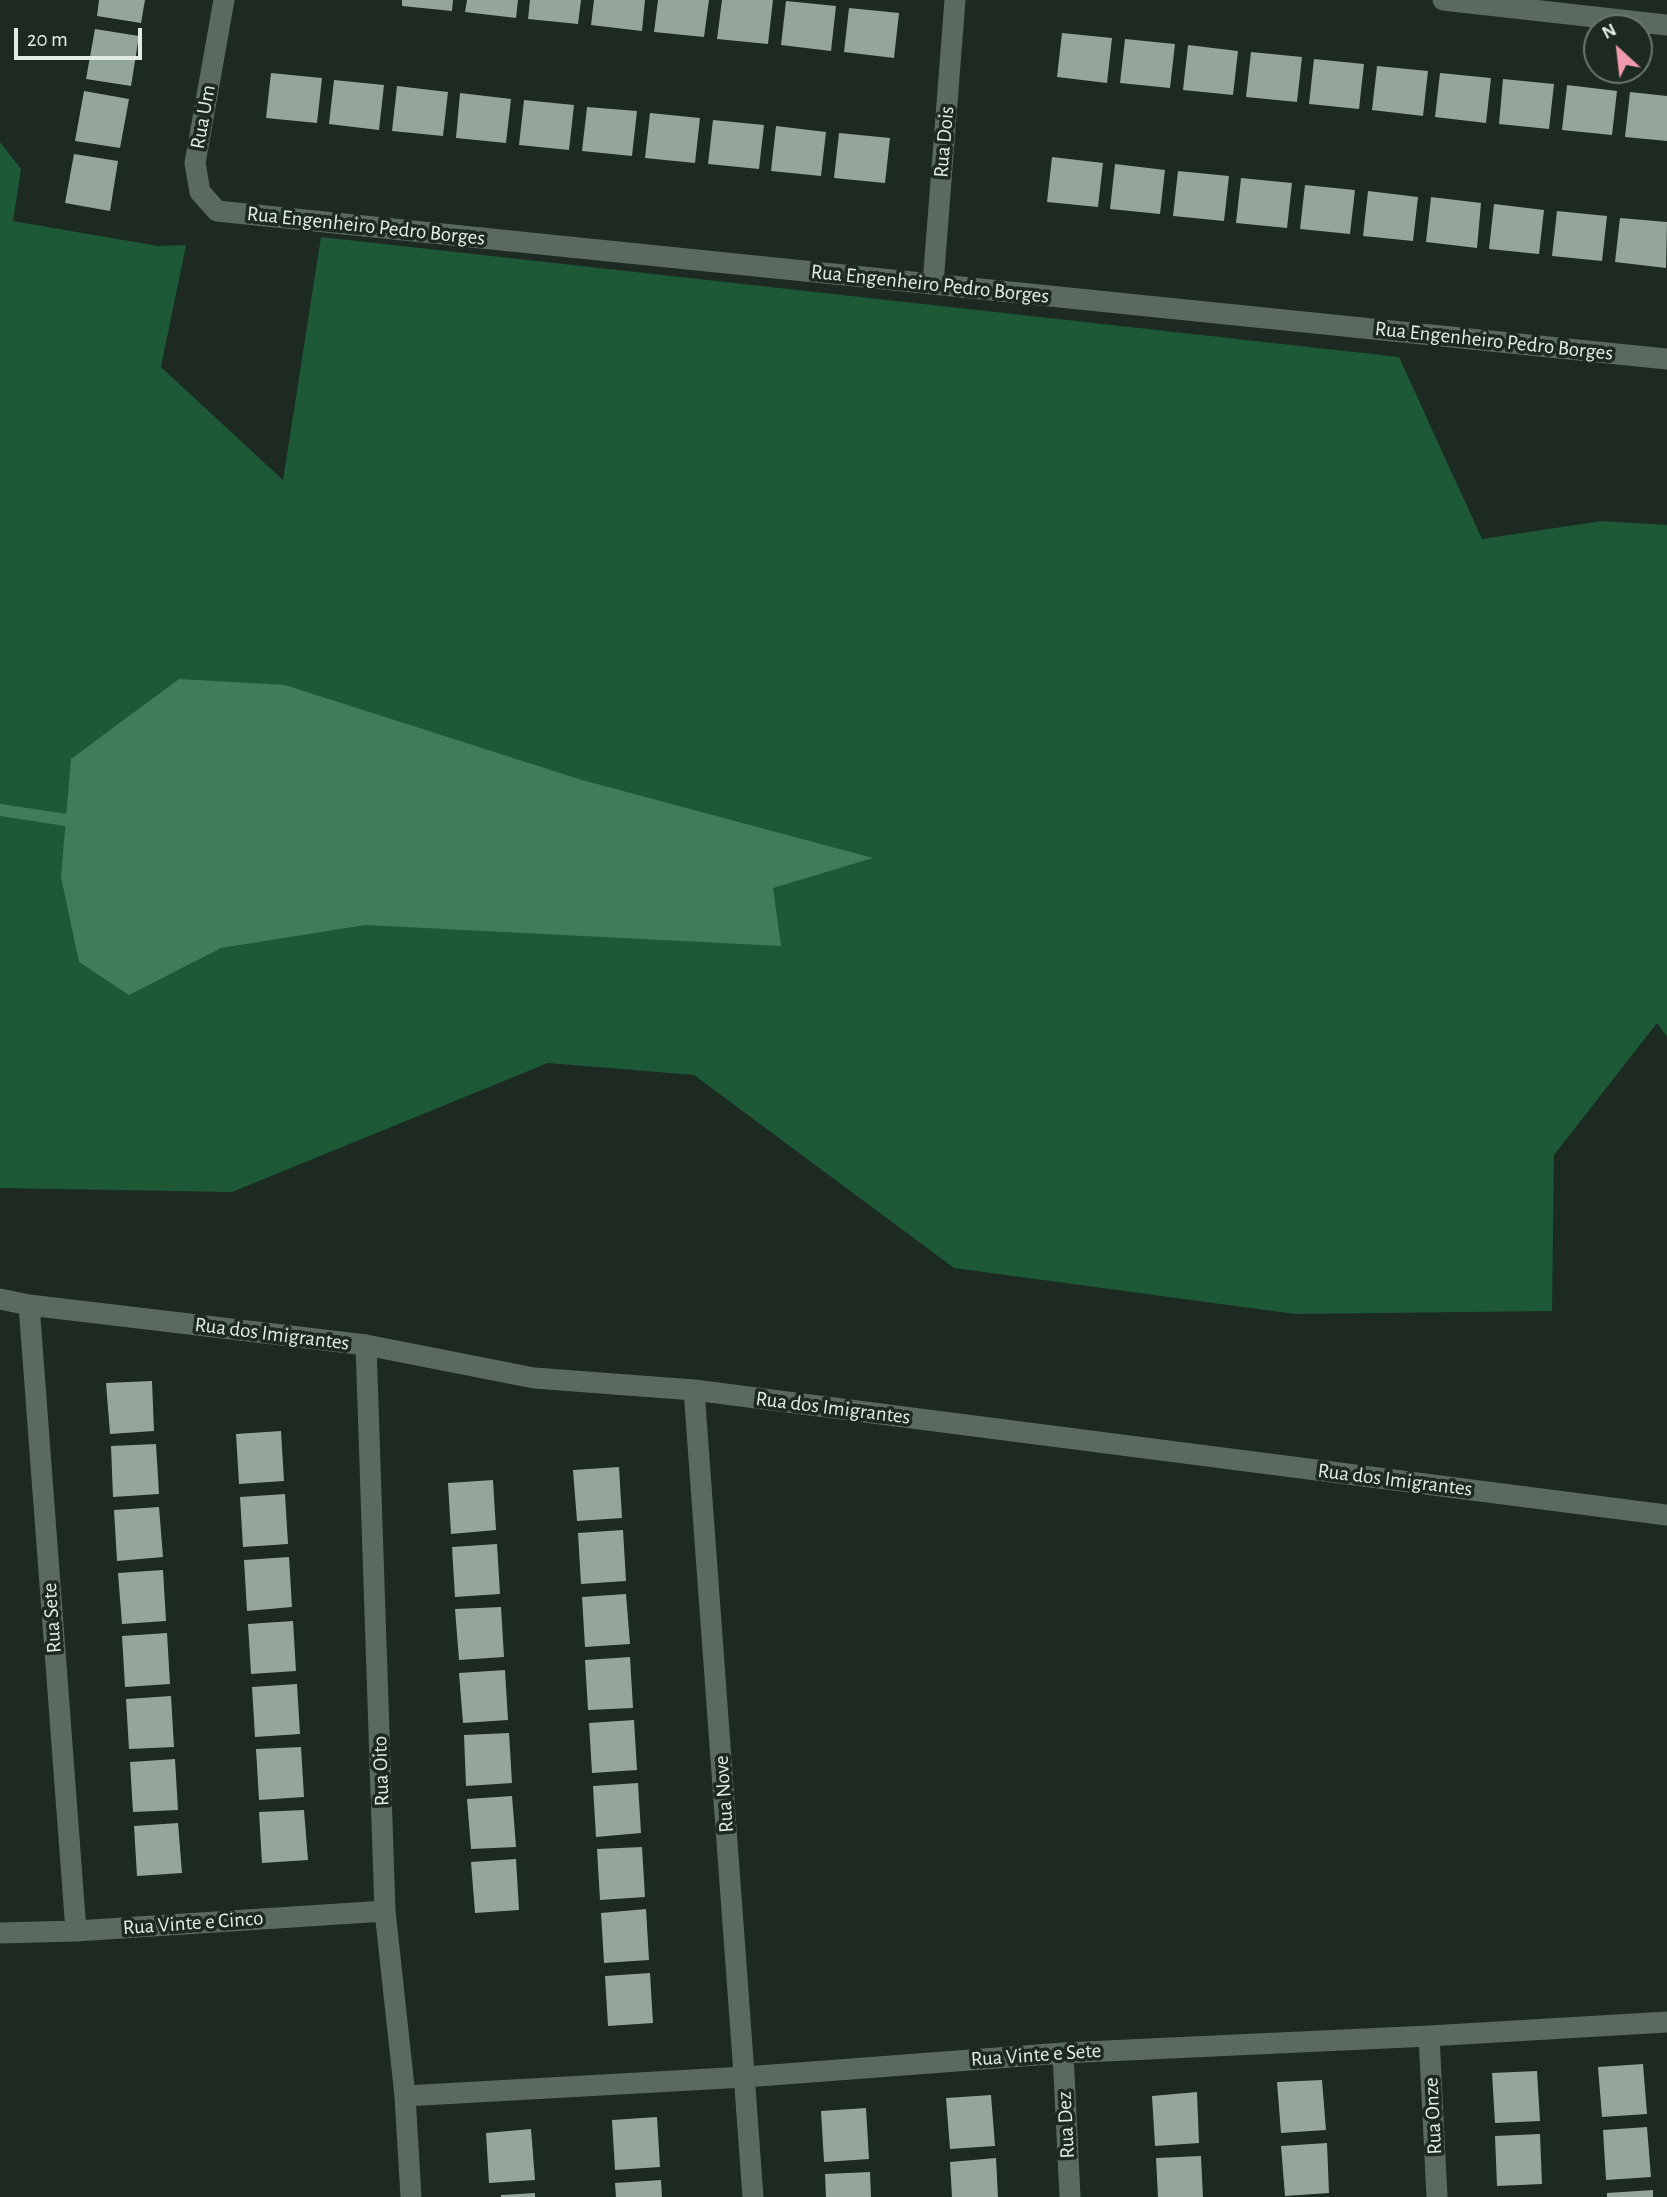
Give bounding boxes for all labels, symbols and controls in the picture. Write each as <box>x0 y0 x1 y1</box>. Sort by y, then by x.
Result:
scale bar <box>18 14 145 58</box>
north arrow <box>1583 14 1653 84</box>
text: N <box>1599 20 1619 43</box>
text: 20 m <box>27 29 68 50</box>
street label: Rua Um <box>185 83 221 151</box>
street label: Rua Dois <box>928 105 960 179</box>
street label: Rua Engenheiro Pedro Borges <box>246 201 486 251</box>
street label: Rua Engenheiro Pedro Borges <box>810 259 1050 309</box>
street label: Rua Engenheiro Pedro Borges <box>1374 316 1614 366</box>
street label: Rua dos Imigrantes <box>193 1312 351 1356</box>
street label: Rua dos Imigrantes <box>754 1386 912 1430</box>
street label: Rua dos Imigrantes <box>1316 1458 1474 1502</box>
street label: Rua Sete <box>37 1582 67 1654</box>
street label: Rua Oito <box>367 1735 395 1807</box>
street label: Rua Nove <box>709 1755 739 1833</box>
street label: Rua Vinte e Cinco <box>122 1906 264 1940</box>
street label: Rua Vinte e Sete <box>970 2038 1102 2072</box>
street label: Rua Onze <box>1418 2077 1448 2155</box>
street label: Rua Dez <box>1052 2091 1080 2159</box>

